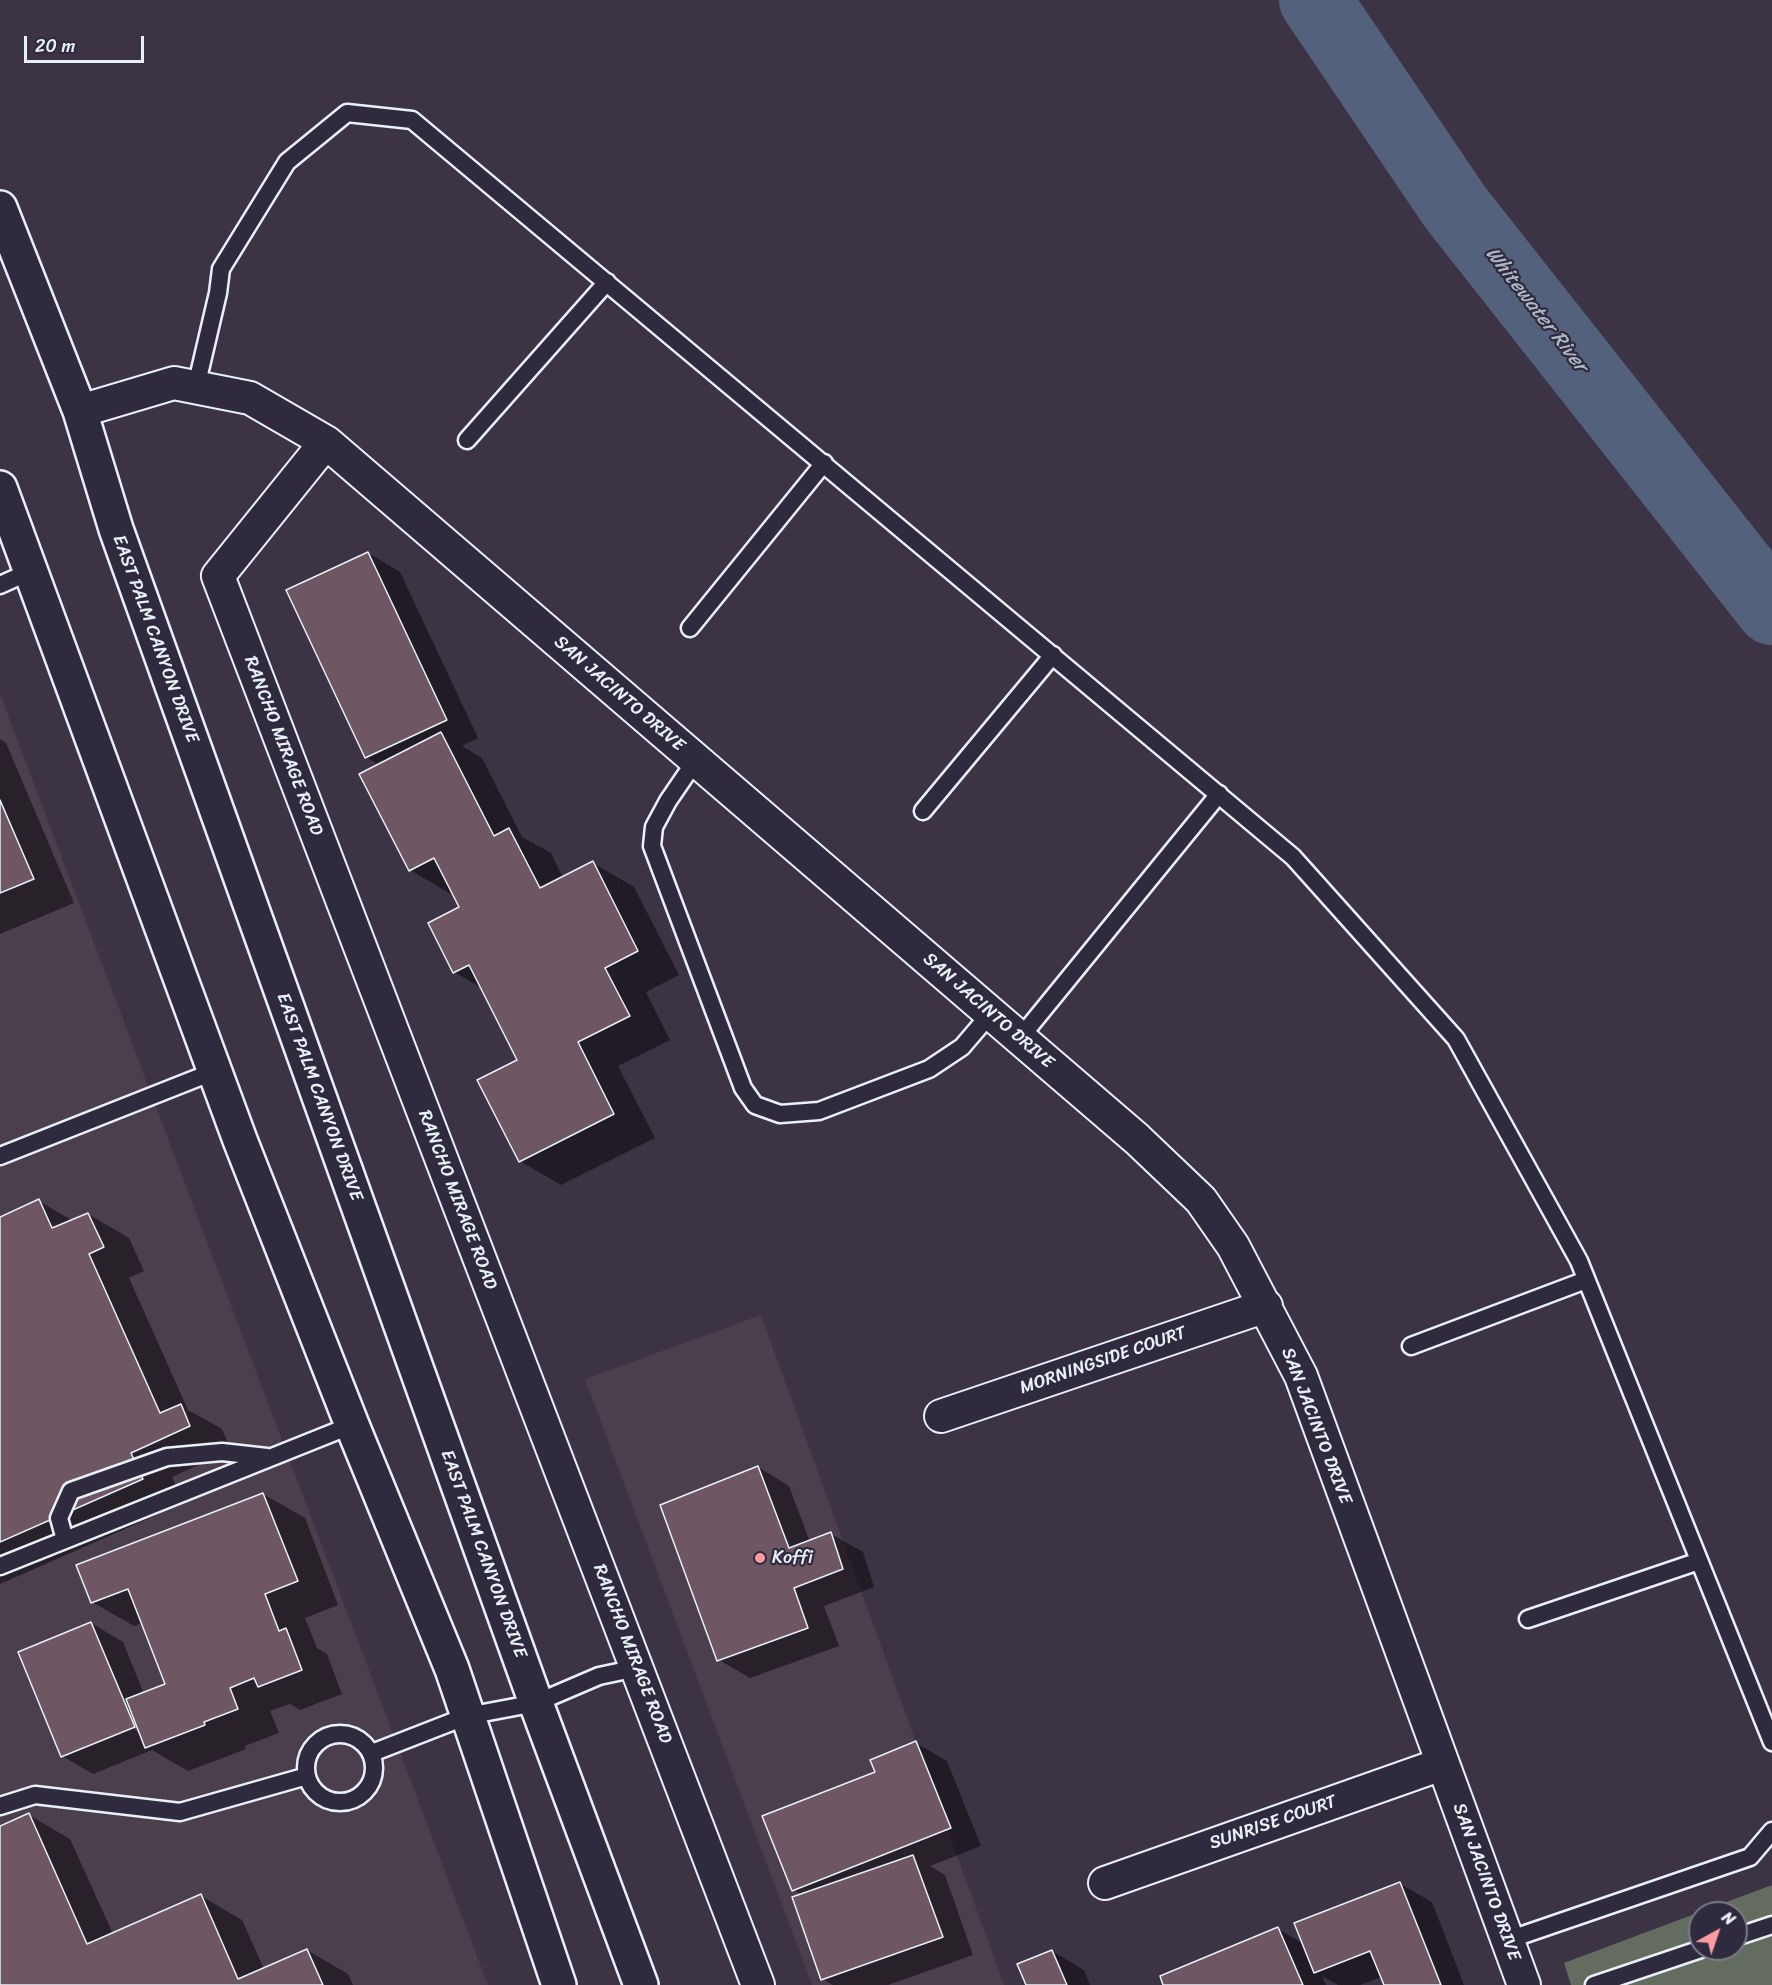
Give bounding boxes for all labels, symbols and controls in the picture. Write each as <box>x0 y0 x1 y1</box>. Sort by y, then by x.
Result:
scale bar <box>27 24 147 62</box>
text: 20 m <box>35 30 75 62</box>
water label: Whitewater River <box>1480 243 1592 377</box>
street label: EAST PALM CANYON DRIVE <box>107 532 203 746</box>
street label: SAN JACINTO DRIVE <box>549 631 689 757</box>
street label: RANCHO MIRAGE ROAD <box>239 653 327 839</box>
street label: SAN JACINTO DRIVE <box>918 948 1058 1074</box>
street label: EAST PALM CANYON DRIVE <box>271 990 367 1204</box>
street label: RANCHO MIRAGE ROAD <box>413 1107 501 1293</box>
street label: MORNINGSIDE COURT <box>1017 1322 1189 1400</box>
street label: SAN JACINTO DRIVE <box>1276 1345 1356 1507</box>
street label: EAST PALM CANYON DRIVE <box>435 1447 531 1661</box>
place label: Koffi <box>772 1547 813 1569</box>
marker: Koffi <box>753 1551 767 1565</box>
street label: RANCHO MIRAGE ROAD <box>588 1561 676 1747</box>
street label: SUNRISE COURT <box>1207 1791 1339 1855</box>
street label: SAN JACINTO DRIVE <box>1447 1800 1525 1964</box>
north arrow <box>1688 1901 1748 1961</box>
text: N <box>1715 1904 1742 1933</box>

